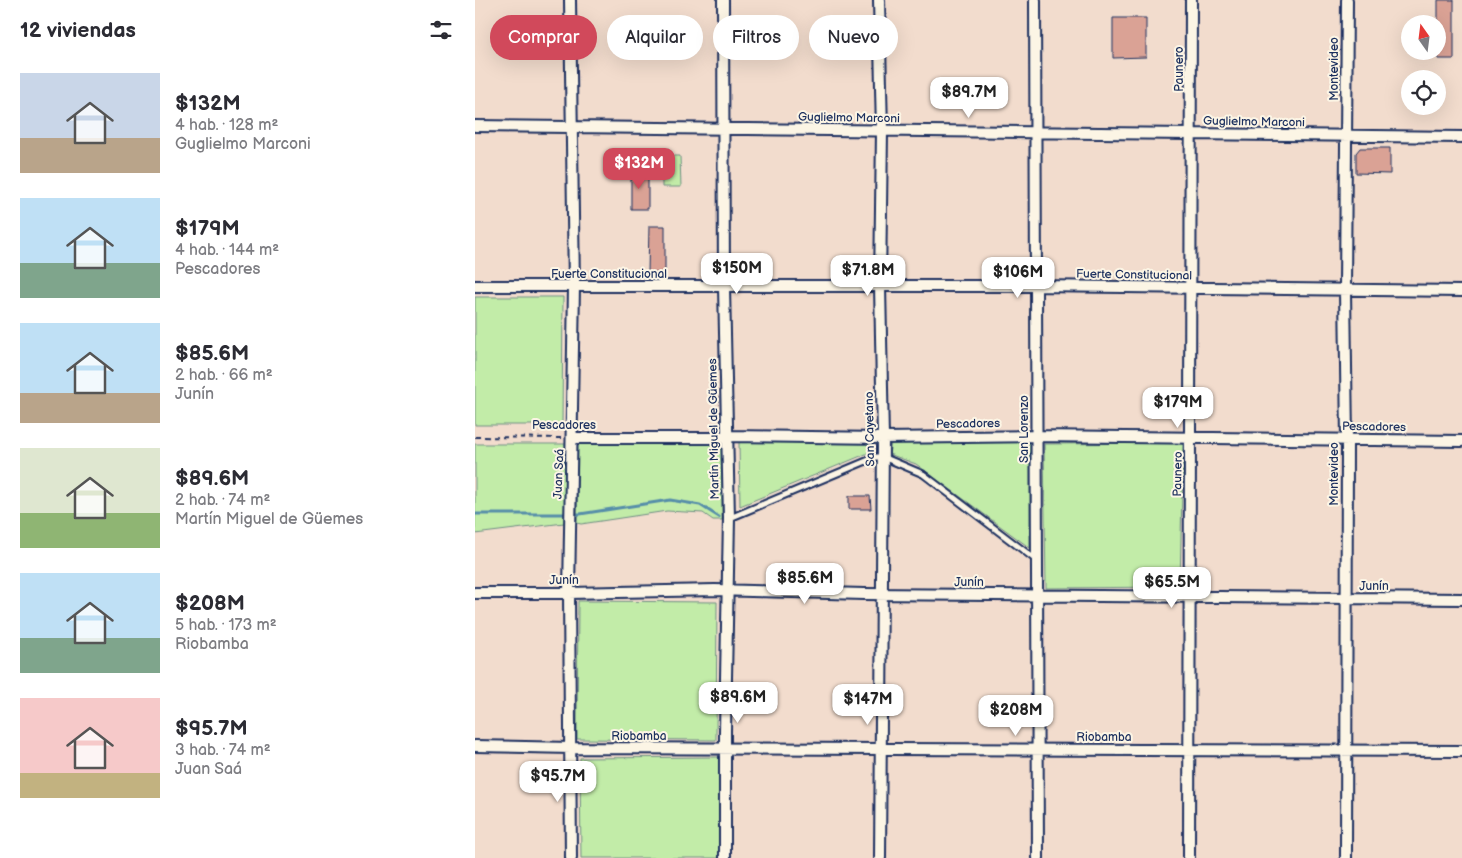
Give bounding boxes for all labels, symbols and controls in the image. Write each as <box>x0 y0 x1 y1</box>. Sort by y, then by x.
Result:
chip: Comprar <box>490 15 597 60</box>
chip: Alquilar <box>607 15 703 60</box>
chip: Filtros <box>713 15 799 60</box>
chip: Nuevo <box>809 15 898 60</box>
north arrow <box>1401 15 1446 60</box>
map controls <box>1401 15 1446 115</box>
icon: filters <box>427 16 455 44</box>
text: 12 viviendas <box>20 18 136 43</box>
street label: Montevideo <box>1327 37 1342 101</box>
street label: Paunero <box>1172 46 1187 92</box>
button: locate <box>1401 70 1446 115</box>
pin: $89.7M <box>928 76 1010 119</box>
text: $89.7M <box>941 83 997 102</box>
text: $132M <box>175 91 241 116</box>
icon: home <box>60 93 120 153</box>
street label: Guglielmo Marconi <box>798 110 900 126</box>
street label: Guglielmo Marconi <box>1203 114 1305 130</box>
text: 4 hab. · 128 m² <box>175 116 278 135</box>
text: Guglielmo Marconi <box>175 135 311 154</box>
pin: $132M <box>604 148 674 190</box>
text: $132M <box>614 154 664 173</box>
text: $179M <box>175 216 240 241</box>
icon: home <box>60 218 120 278</box>
text: 4 hab. · 144 m² <box>175 241 279 260</box>
pin: $150M <box>702 252 772 295</box>
pin: $71.8M <box>827 254 909 297</box>
pin: $106M <box>983 256 1053 299</box>
text: $150M <box>712 259 762 278</box>
text: Pescadores <box>175 260 261 279</box>
text: $71.8M <box>841 261 895 280</box>
text: $106M <box>993 263 1043 282</box>
street label: Fuerte Constitucional <box>1076 266 1192 284</box>
street label: Fuerte Constitucional <box>551 267 667 282</box>
text: $85.6M <box>175 341 249 366</box>
icon: home <box>60 343 120 403</box>
street label: Martín Miguel de Güemes <box>705 358 723 500</box>
text: 2 hab. · 66 m² <box>175 366 273 385</box>
text: Junín <box>175 385 214 404</box>
pin: $179M <box>1143 386 1213 429</box>
street label: San Cayetano <box>862 391 878 467</box>
text: $179M <box>1153 393 1203 412</box>
street label: San Lorenzo <box>1017 395 1032 463</box>
street label: Pescadores <box>936 416 1000 432</box>
street label: Pescadores <box>532 418 596 433</box>
street label: Pescadores <box>1342 419 1406 435</box>
street label: Montevideo <box>1327 442 1342 506</box>
street label: Juan Saá <box>551 448 567 499</box>
street label: Paunero <box>1170 451 1186 497</box>
text: $89.6M <box>175 466 249 491</box>
icon: home <box>60 468 120 528</box>
text: 2 hab. · 74 m² <box>175 491 270 510</box>
text: Martín Miguel de Güemes <box>175 510 363 529</box>
pin: $85.6M <box>764 562 846 605</box>
pin: $65.5M <box>1131 566 1213 609</box>
text: $85.6M <box>777 569 833 588</box>
street label: Junín <box>549 573 579 588</box>
text: $65.5M <box>1144 573 1200 592</box>
street label: Junín <box>954 575 984 590</box>
street label: Junín <box>1359 579 1389 594</box>
text: $208M <box>175 591 245 616</box>
icon: home <box>60 593 120 653</box>
text: 5 hab. · 173 m² <box>175 616 277 635</box>
text: Riobamba <box>175 635 249 654</box>
pin: $89.6M <box>697 682 779 724</box>
pin: $147M <box>833 684 903 726</box>
text: $89.6M <box>710 688 766 707</box>
text: $147M <box>843 690 893 709</box>
pin: $208M <box>981 694 1051 737</box>
text: $208M <box>989 701 1043 720</box>
text: $95.7M <box>175 716 248 741</box>
icon: home <box>60 718 120 778</box>
street label: Riobamba <box>611 729 667 744</box>
street label: Riobamba <box>1076 730 1132 745</box>
text: 3 hab. · 74 m² <box>175 741 271 760</box>
text: Juan Saá <box>175 760 242 779</box>
pin: $95.7M <box>517 760 599 803</box>
text: $95.7M <box>530 767 586 786</box>

